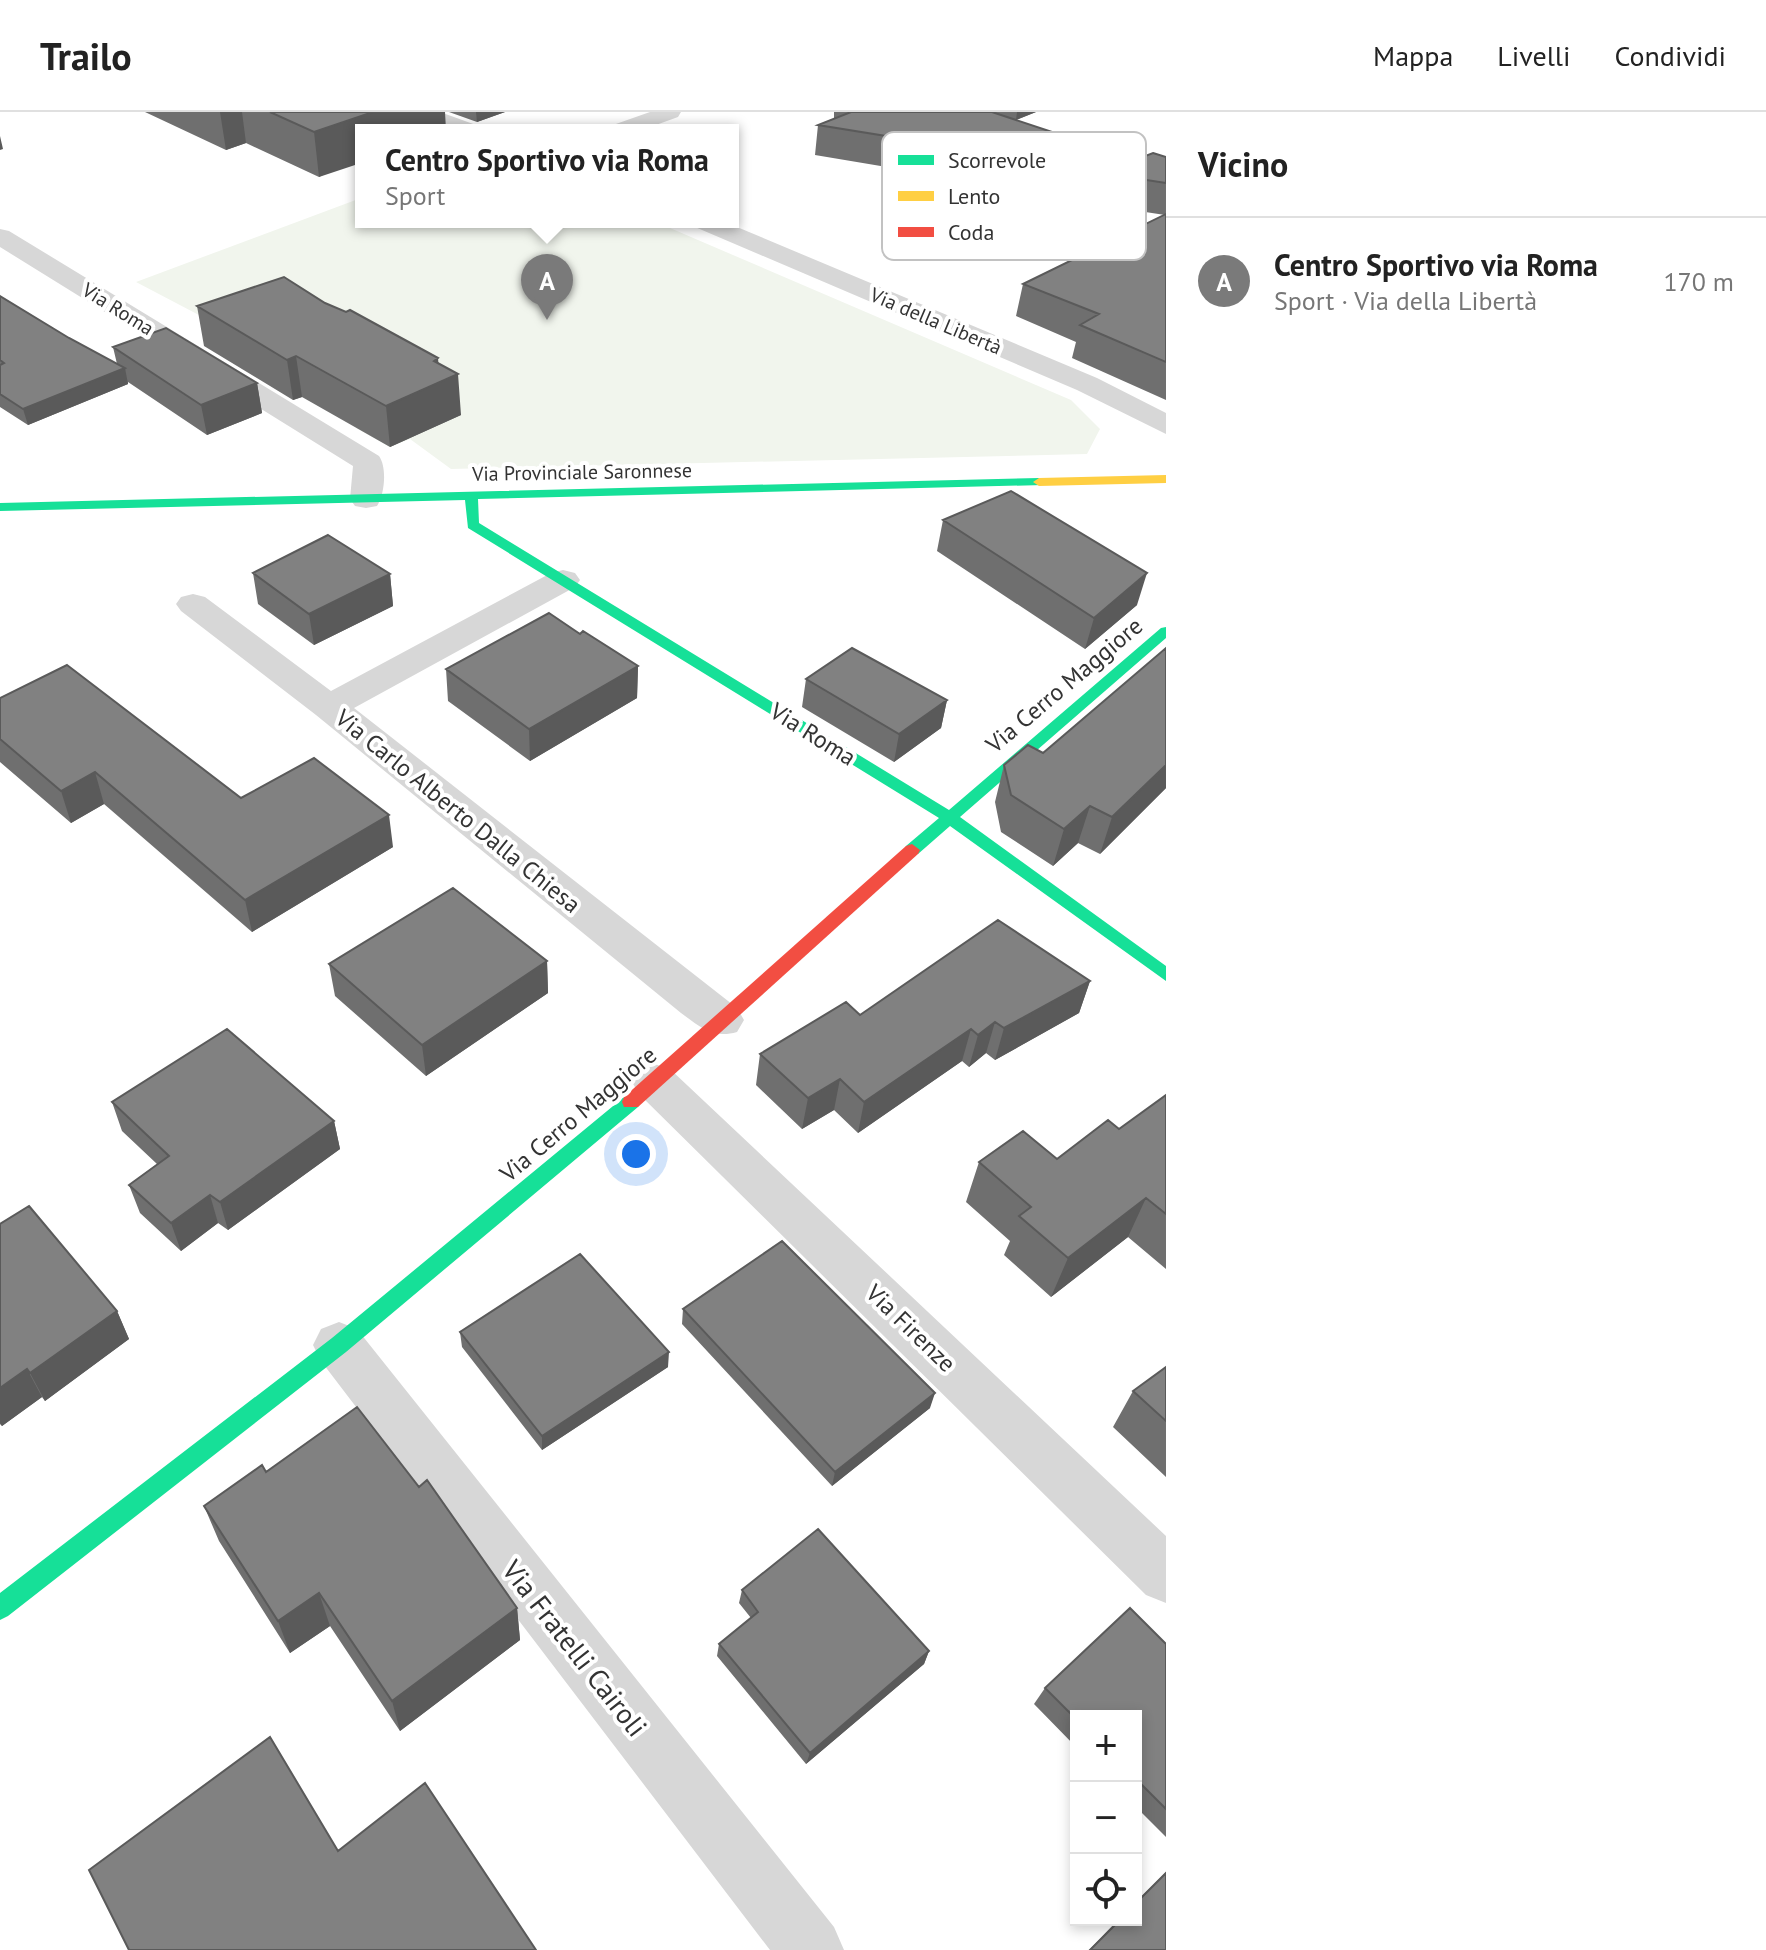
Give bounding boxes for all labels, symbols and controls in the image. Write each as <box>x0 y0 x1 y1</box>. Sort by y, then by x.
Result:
text: Trailo <box>40 31 132 80</box>
text: Mappa <box>1373 37 1453 74</box>
text: Livelli <box>1497 37 1571 74</box>
text: Condividi <box>1615 37 1726 74</box>
popup <box>355 124 739 228</box>
legend <box>882 132 1146 260</box>
text: Centro Sportivo via Roma <box>385 140 709 179</box>
text: Vicino <box>1198 142 1288 186</box>
text: Scorrevole <box>948 146 1046 174</box>
text: Sport <box>385 179 445 212</box>
text: Lento <box>948 182 1000 210</box>
text: Coda <box>948 218 994 246</box>
text: Centro Sportivo via Roma <box>1274 245 1598 284</box>
pin: A <box>521 254 573 320</box>
text: A <box>1216 265 1232 298</box>
text: 170 m <box>1663 265 1734 298</box>
street label: Via Roma <box>76 276 159 341</box>
street label: Via della Libertà <box>865 281 1006 360</box>
text: Sport · Via della Libertà <box>1274 284 1537 317</box>
street label: Via Provinciale Saronnese <box>471 457 692 487</box>
street label: Via Cerro Maggiore <box>978 610 1149 760</box>
street label: Via Roma <box>763 695 862 773</box>
street label: Via Carlo Alberto Dalla Chiesa <box>328 702 587 920</box>
street label: Via Cerro Maggiore <box>492 1039 663 1189</box>
your location <box>616 1134 656 1174</box>
street label: Via Firenze <box>859 1277 962 1378</box>
street label: Via Fratelli Cairoli <box>494 1551 656 1744</box>
map controls <box>1070 1710 1142 1926</box>
button: + <box>1070 1710 1142 1782</box>
button: − <box>1070 1782 1142 1854</box>
button: locate <box>1070 1854 1142 1926</box>

